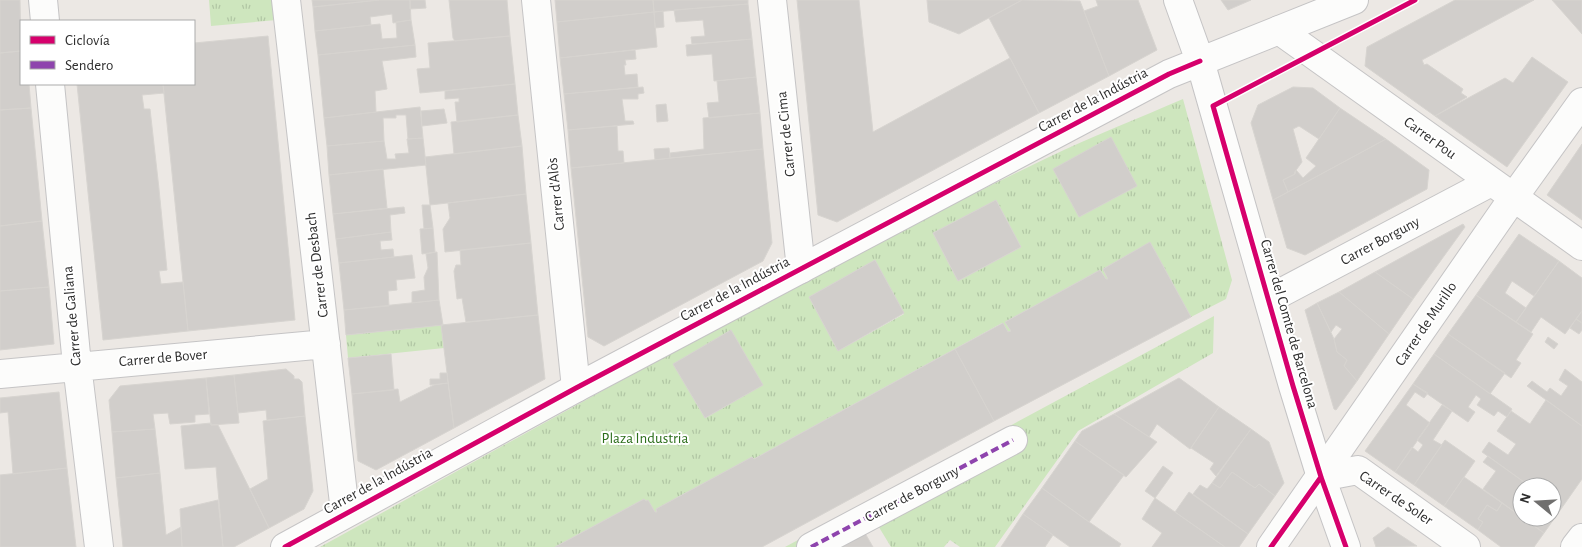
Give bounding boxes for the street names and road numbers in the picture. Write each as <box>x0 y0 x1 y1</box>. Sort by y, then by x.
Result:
street label: Carrer de la Indústria <box>1036 65 1150 135</box>
street label: Carrer de Cima <box>774 90 798 178</box>
street label: Carrer Pou <box>1401 114 1459 162</box>
street label: Carrer d'Alòs <box>545 157 567 231</box>
street label: Carrer de Desbach <box>303 211 331 319</box>
street label: Carrer Borguny <box>1338 214 1423 268</box>
street label: Carrer del Comte de Barcelona <box>1258 238 1320 410</box>
street label: Carrer de la Indústria <box>678 254 792 324</box>
street label: Carrer de Galiana <box>60 265 84 367</box>
street label: Carrer de Murillo <box>1392 279 1460 369</box>
street label: Carrer de Bover <box>118 347 208 369</box>
street label: Carrer de la Indústria <box>321 445 435 517</box>
street label: Carrer de Borguny <box>862 463 962 525</box>
street label: Carrer de Soler <box>1356 468 1436 528</box>

